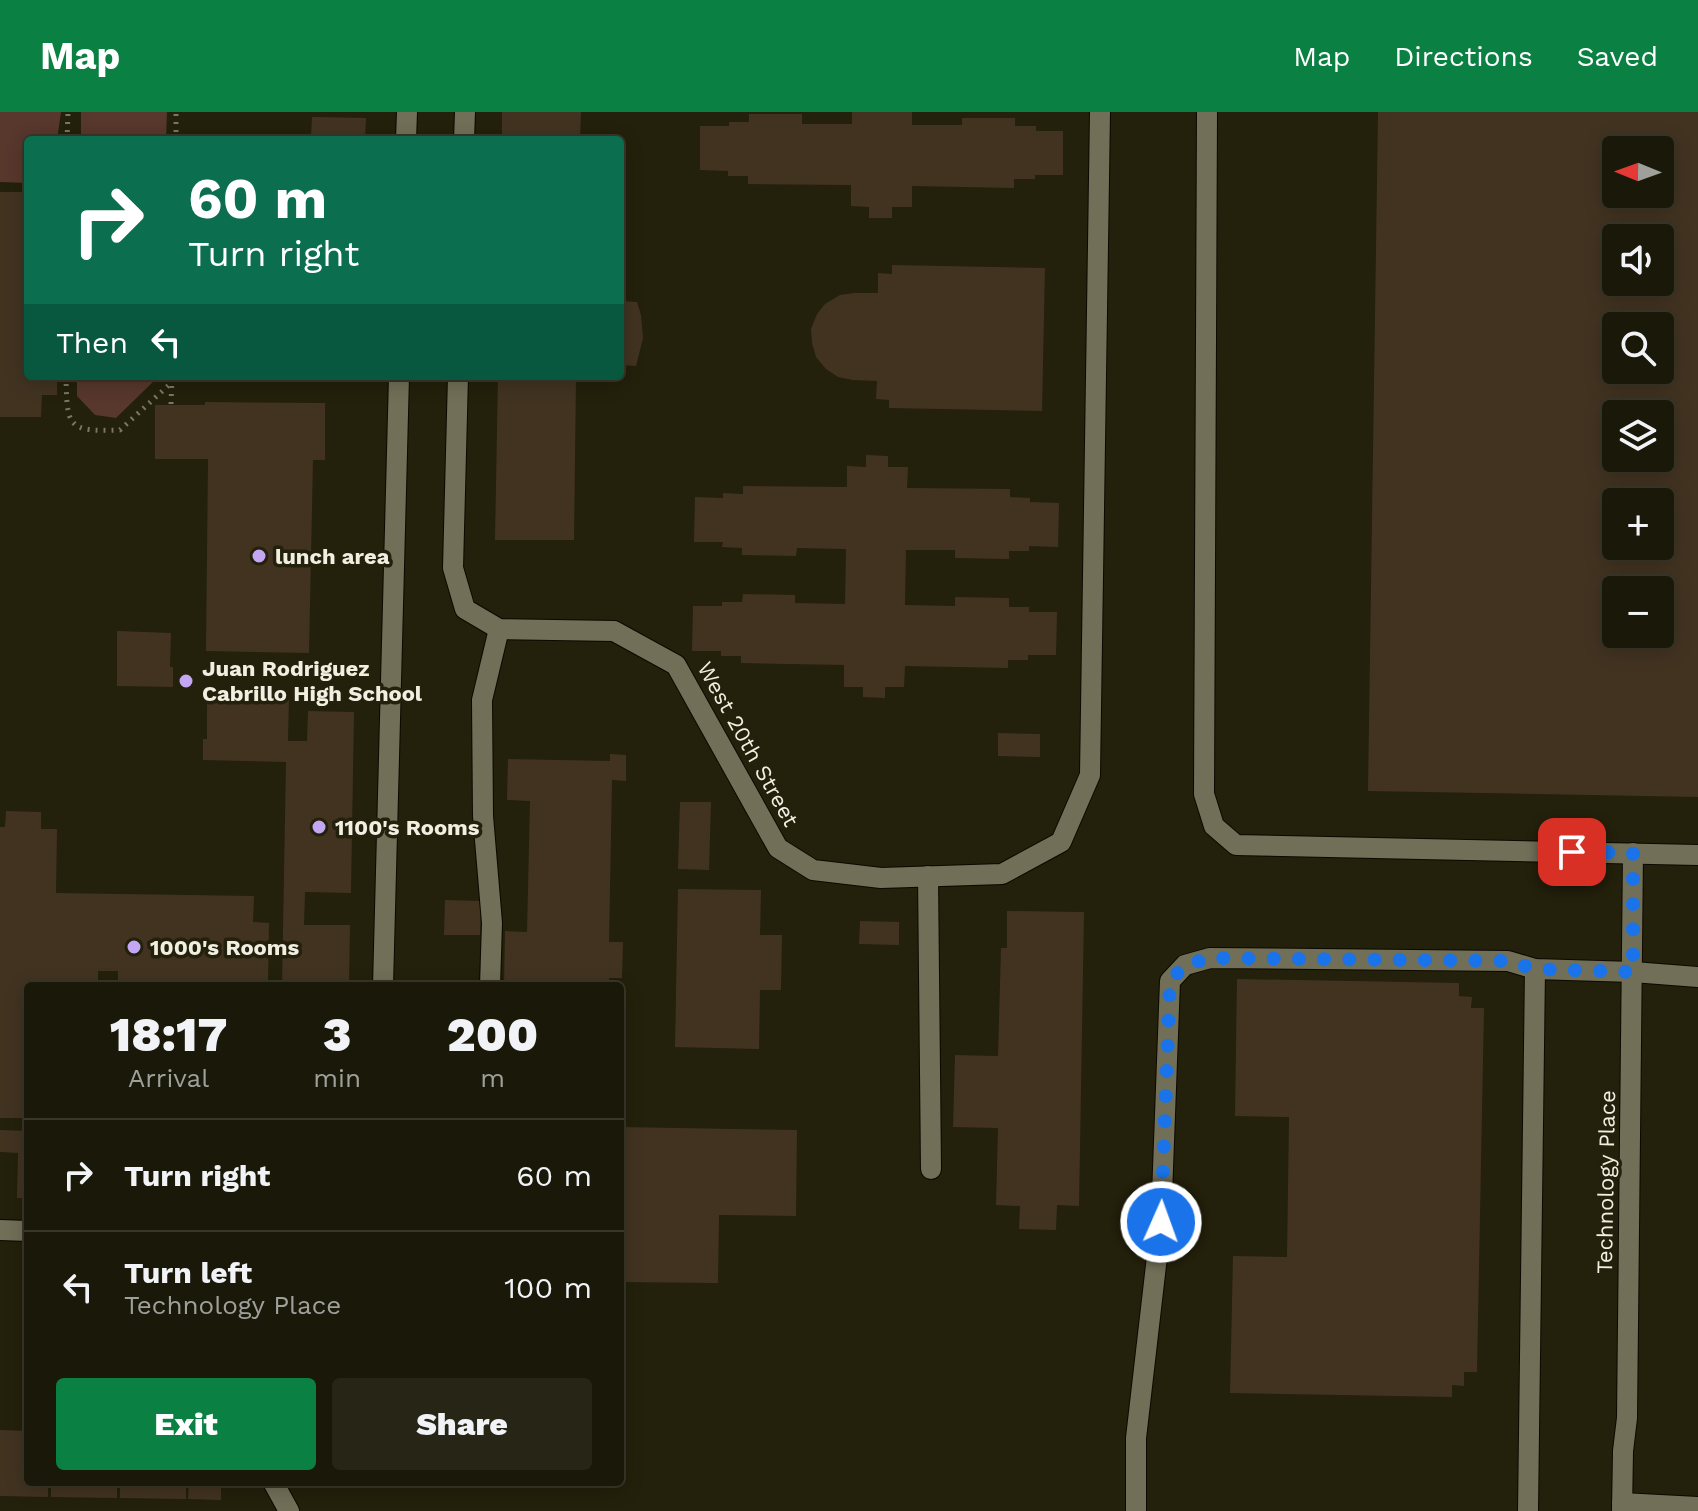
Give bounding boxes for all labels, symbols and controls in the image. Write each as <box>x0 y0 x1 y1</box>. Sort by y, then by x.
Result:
text: Map <box>40 34 120 78</box>
text: Map <box>1293 40 1350 73</box>
text: Directions <box>1394 40 1533 73</box>
text: Saved <box>1577 40 1658 73</box>
north arrow <box>1602 136 1674 208</box>
map controls <box>1602 136 1674 648</box>
text: 60 m <box>188 166 327 232</box>
icon: right <box>56 168 160 272</box>
button: sound <box>1602 224 1674 296</box>
text: Turn right <box>188 233 359 275</box>
button: search <box>1602 312 1674 384</box>
icon: left <box>144 320 188 364</box>
text: Then <box>56 325 128 360</box>
button: layers <box>1602 400 1674 472</box>
button: + <box>1602 488 1674 560</box>
place label: lunch area <box>275 544 390 569</box>
marker: lunch area <box>250 547 268 565</box>
button: − <box>1602 576 1674 648</box>
place label: Juan Rodriguez Cabrillo High School <box>202 656 423 706</box>
street label: West 20th Street <box>692 657 804 831</box>
marker: Juan Rodriguez Cabrillo High School <box>177 672 195 690</box>
place label: 1100's Rooms <box>335 815 480 840</box>
marker: 1100's Rooms <box>310 818 328 836</box>
pin <box>1538 818 1606 886</box>
icon: arrive <box>1550 830 1594 874</box>
place label: 1000's Rooms <box>150 935 299 960</box>
marker: 1000's Rooms <box>125 938 143 956</box>
text: 18:17 <box>110 1006 227 1063</box>
text: 3 <box>323 1006 351 1063</box>
text: 200 <box>447 1006 538 1063</box>
text: Arrival <box>128 1063 209 1093</box>
text: min <box>313 1063 361 1093</box>
text: m <box>480 1063 505 1093</box>
street label: Technology Place <box>1592 1090 1620 1274</box>
icon: right <box>56 1153 100 1197</box>
text: Turn right <box>124 1158 270 1193</box>
text: 60 m <box>516 1158 592 1193</box>
position arrow <box>1119 1180 1203 1264</box>
text: Turn left <box>124 1255 252 1290</box>
icon: left <box>56 1265 100 1309</box>
text: 100 m <box>504 1270 592 1305</box>
text: Technology Place <box>124 1290 341 1320</box>
button: Exit <box>56 1378 316 1470</box>
button: Share <box>332 1378 592 1470</box>

